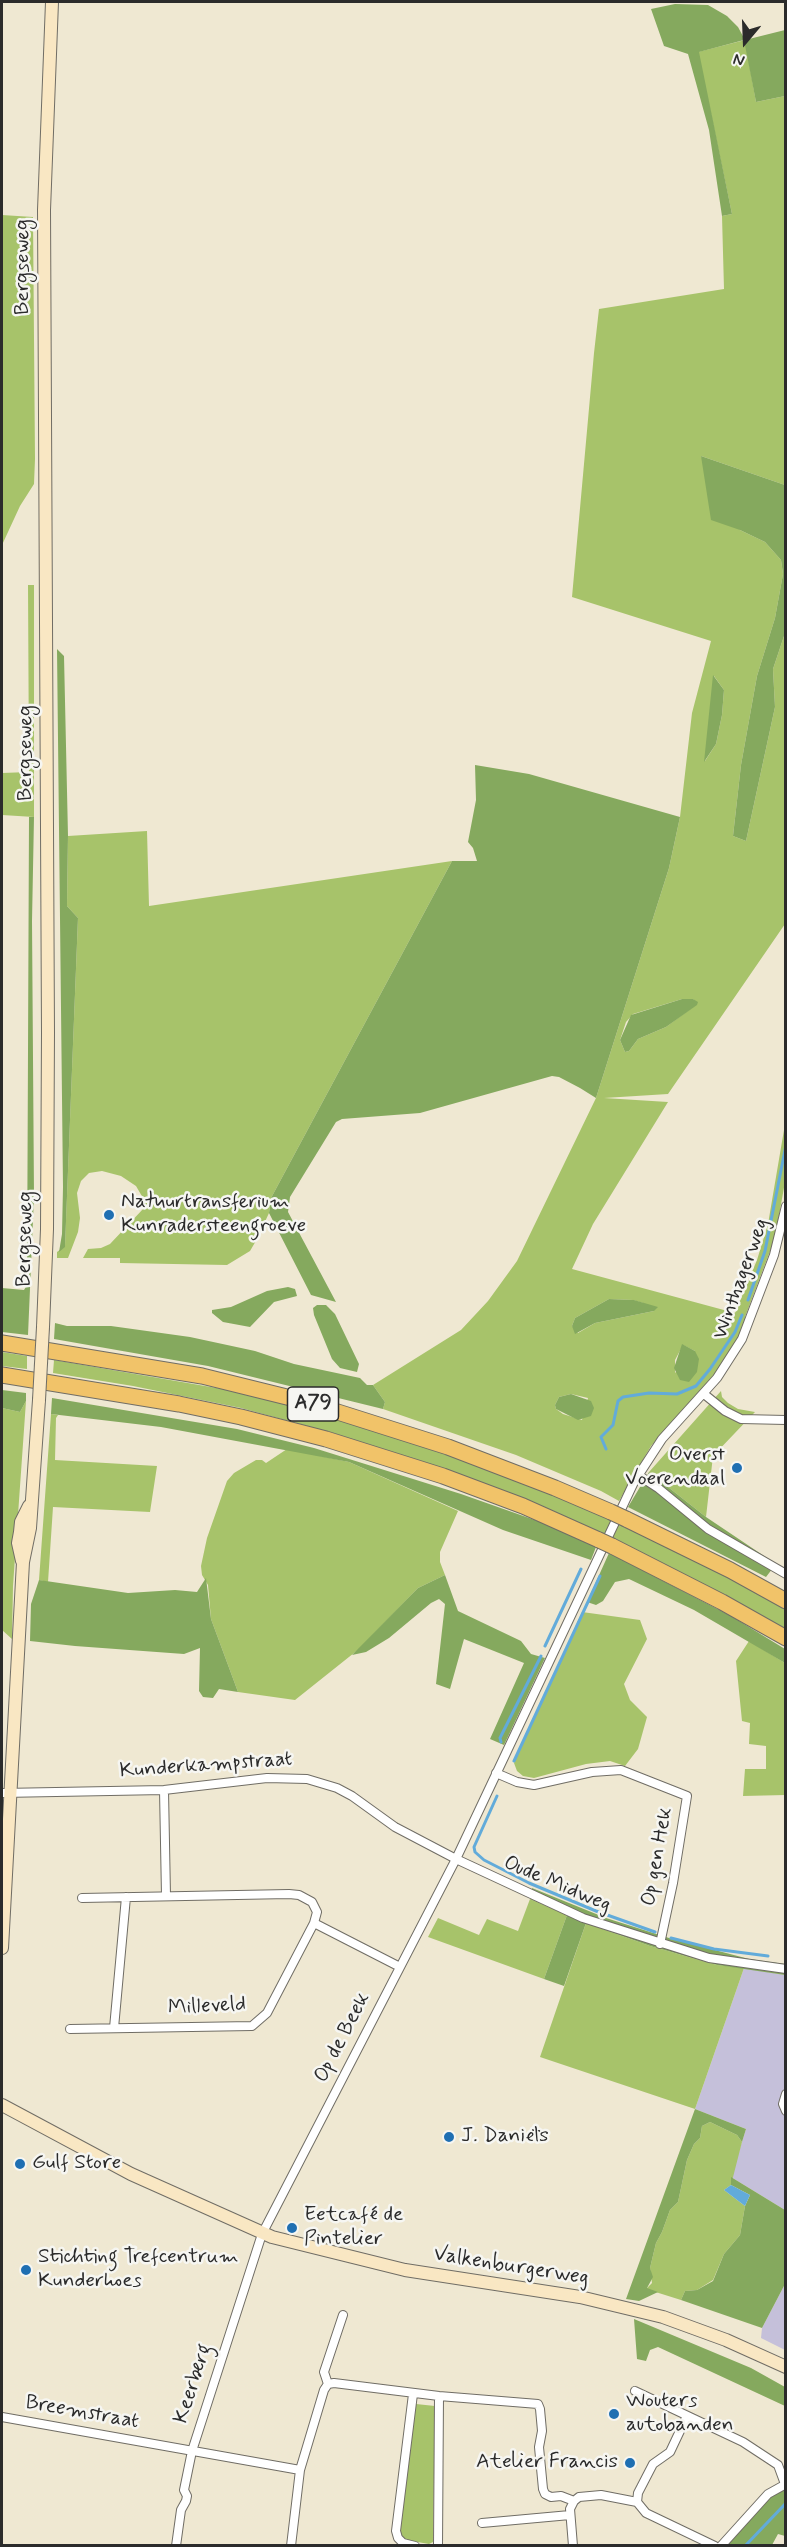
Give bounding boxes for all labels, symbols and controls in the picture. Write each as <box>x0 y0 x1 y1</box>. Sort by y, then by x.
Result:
north arrow <box>715 12 775 72</box>
text: N <box>731 48 747 71</box>
street label: Bergseweg <box>11 219 37 315</box>
street label: Bergseweg <box>14 705 40 801</box>
place label: Natuurtransferium Kunradersteengroeve <box>121 1190 306 1240</box>
street label: Bergseweg <box>13 1191 39 1287</box>
marker: Natuurtransferium Kunradersteengroeve <box>102 1208 116 1222</box>
street label: Winthagerweg <box>708 1215 776 1343</box>
road number: A79 <box>288 1387 338 1421</box>
place label: Overst Voerendaal <box>625 1443 725 1493</box>
marker: Overst Voerendaal <box>730 1461 744 1475</box>
street label: Kunderkampstraat <box>119 1747 293 1785</box>
street label: Op gen Hek <box>637 1806 679 1908</box>
street label: Oude Midweg <box>500 1851 614 1919</box>
street label: Op de Beek <box>310 1989 376 2087</box>
street label: Milleveld <box>167 1992 247 2022</box>
place label: J. Daniëls <box>461 2124 549 2150</box>
marker: J. Daniëls <box>442 2130 456 2144</box>
place label: Gulf Store <box>32 2151 121 2177</box>
marker: Gulf Store <box>13 2157 27 2171</box>
place label: Eetcafé de Pintelier <box>304 2203 403 2253</box>
marker: Eetcafé de Pintelier <box>285 2221 299 2235</box>
street label: Valkenburgerweg <box>432 2242 590 2292</box>
place label: Stichting Trefcentrum Kunderhoes <box>38 2245 238 2295</box>
marker: Stichting Trefcentrum Kunderhoes <box>19 2263 33 2277</box>
street label: Keerberg <box>169 2341 219 2427</box>
place label: Wouters autobanden <box>626 2389 734 2439</box>
street label: Breemstraat <box>23 2391 141 2435</box>
marker: Wouters autobanden <box>607 2407 621 2421</box>
place label: Atelier Francis <box>476 2450 618 2476</box>
marker: Atelier Francis <box>623 2456 637 2470</box>

